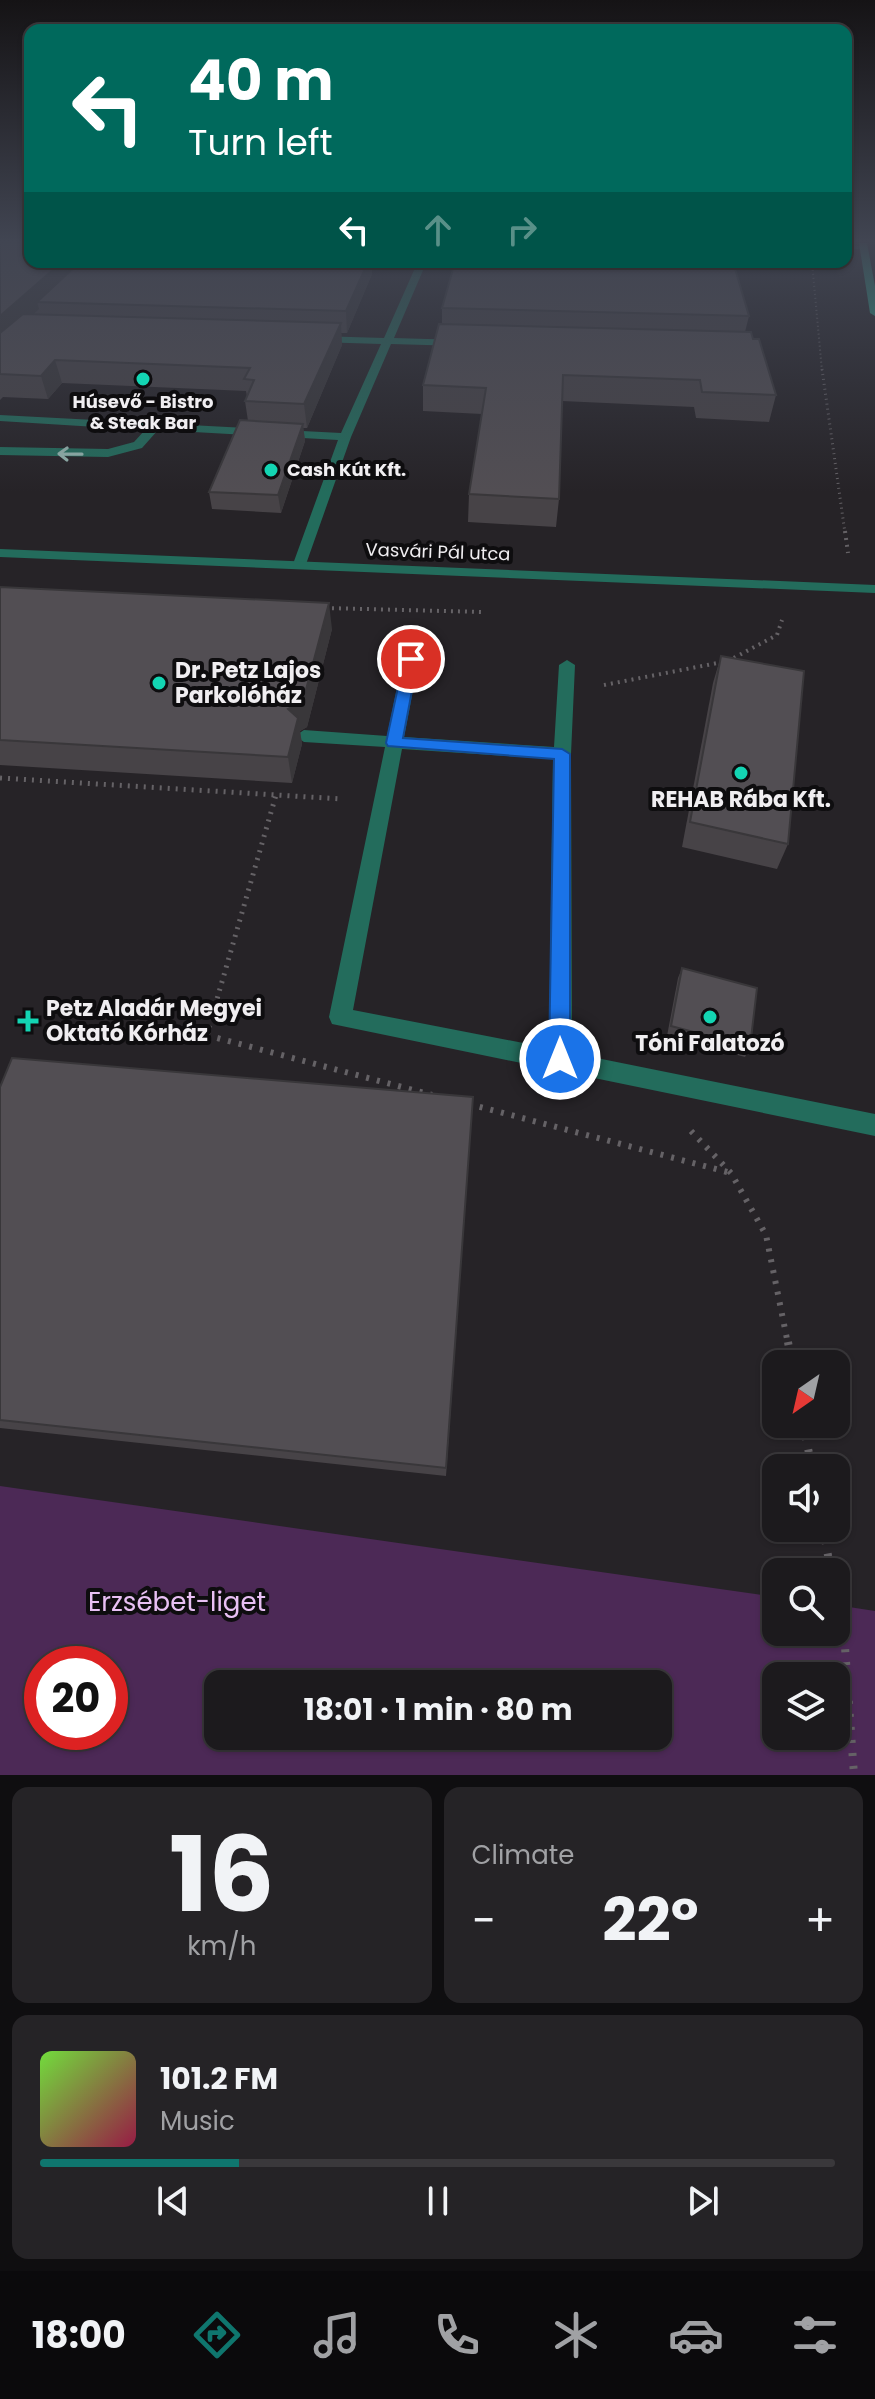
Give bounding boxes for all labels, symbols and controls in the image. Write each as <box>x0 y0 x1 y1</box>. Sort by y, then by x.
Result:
text: 40 m <box>188 41 334 120</box>
icon: left <box>56 56 160 160</box>
text: Turn left <box>188 117 333 168</box>
icon: left <box>332 208 376 252</box>
icon: ahead <box>416 208 460 252</box>
icon: right <box>500 208 544 252</box>
marker: Húsevő - Bistro & Steak Bar <box>134 370 152 388</box>
place label: Húsevő - Bistro & Steak Bar <box>73 389 213 435</box>
one-way arrow <box>57 447 84 462</box>
place label: Cash Kút Kft. <box>287 457 406 482</box>
marker: Cash Kút Kft. <box>262 461 280 479</box>
street label: Vasvári Pál utca <box>365 536 511 567</box>
pin <box>377 625 445 693</box>
icon: arrive <box>389 637 433 681</box>
place label: Dr. Petz Lajos Parkolóház <box>175 655 321 711</box>
marker: Dr. Petz Lajos Parkolóház <box>150 674 168 692</box>
marker: REHAB Rába Kft. <box>732 764 750 782</box>
place label: REHAB Rába Kft. <box>651 784 831 815</box>
place label: Petz Aladár Megyei Oktató Kórház <box>46 993 262 1049</box>
marker: Tóni Falatozó <box>701 1008 719 1026</box>
marker: Petz Aladár Megyei Oktató Kórház <box>17 1010 39 1032</box>
position arrow <box>518 1017 602 1101</box>
place label: Tóni Falatozó <box>635 1028 785 1059</box>
north arrow <box>762 1350 850 1438</box>
map controls <box>762 1350 850 1750</box>
button: sound <box>762 1454 850 1542</box>
button: search <box>762 1558 850 1646</box>
park label: Erzsébet-liget <box>88 1584 266 1620</box>
speed limit sign: 20 <box>24 1646 128 1750</box>
button: layers <box>762 1662 850 1750</box>
text: 18:01 · 1 min · 80 m <box>303 1688 573 1731</box>
text: 16 <box>169 1802 274 1947</box>
text: Climate <box>472 1837 574 1873</box>
text: 22° <box>602 1878 699 1962</box>
text: − <box>472 1890 496 1951</box>
text: + <box>805 1890 835 1951</box>
text: km/h <box>187 1928 256 1964</box>
text: 101.2 FM <box>160 2057 278 2100</box>
text: Music <box>160 2103 235 2139</box>
icon: previous <box>151 2179 195 2223</box>
icon: pause <box>416 2179 460 2223</box>
icon: next <box>681 2179 725 2223</box>
icon: directions <box>189 2307 245 2363</box>
icon: music <box>309 2307 365 2363</box>
icon: phone <box>429 2307 485 2363</box>
icon: climate <box>548 2307 604 2363</box>
icon: car <box>668 2307 724 2363</box>
icon: filters <box>787 2307 843 2363</box>
text: 18:00 <box>32 2310 126 2361</box>

